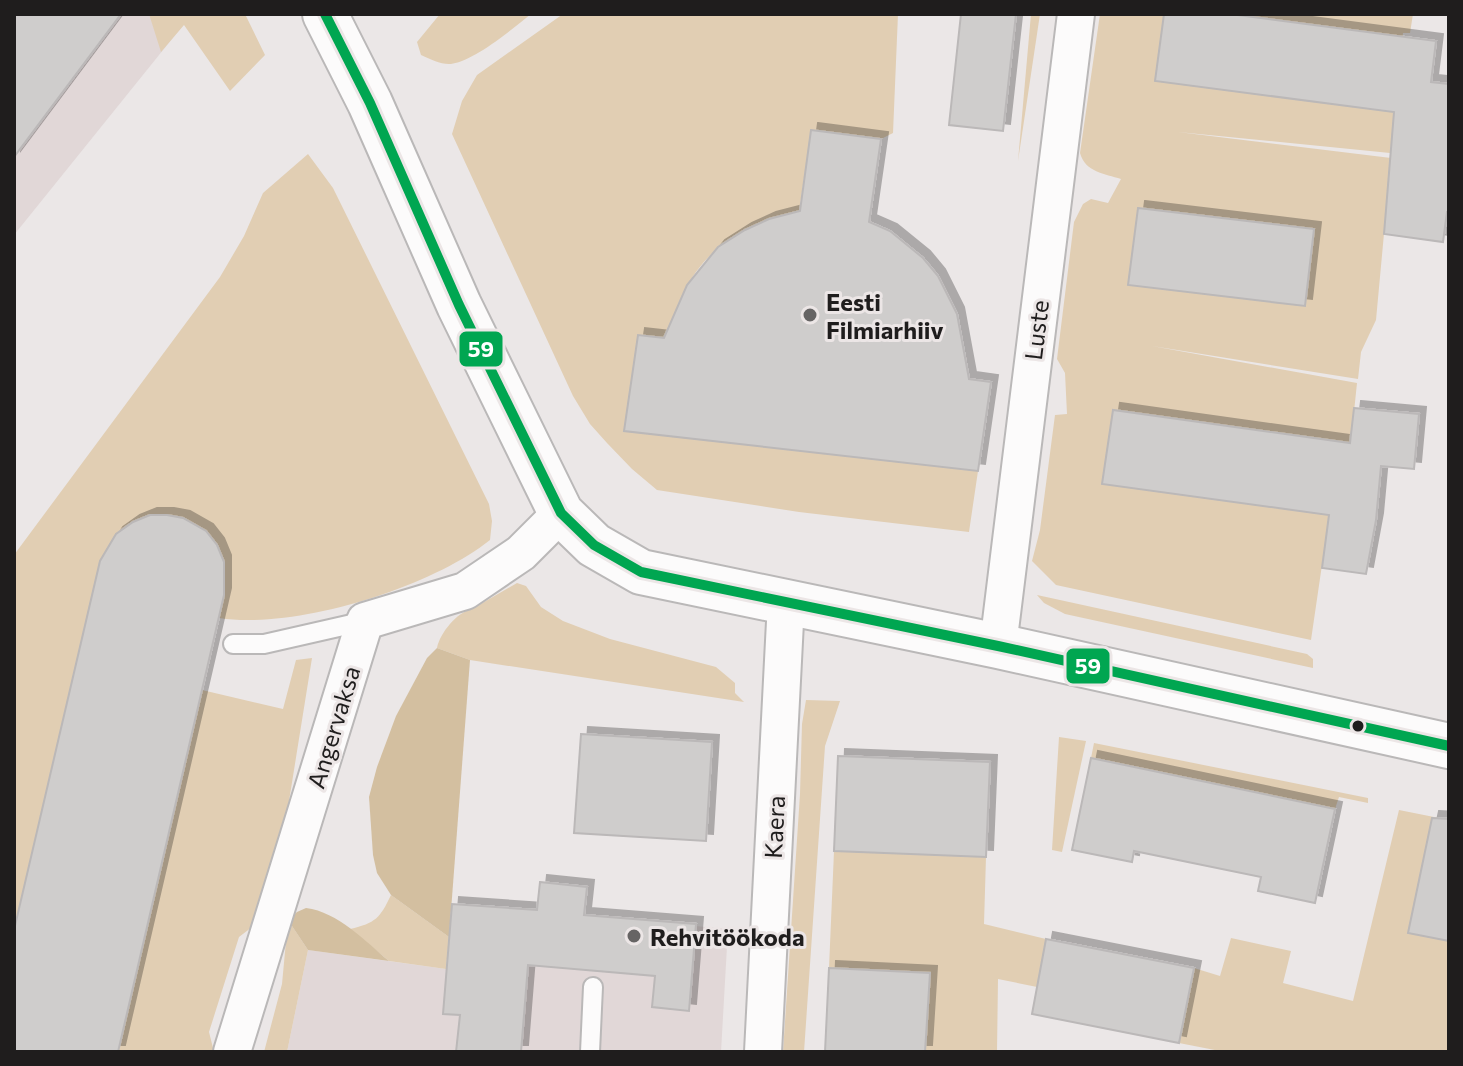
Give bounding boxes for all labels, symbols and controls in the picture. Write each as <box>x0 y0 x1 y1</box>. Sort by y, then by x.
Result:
place label: Eesti Filmiarhiiv <box>826 287 944 344</box>
street label: Luste <box>1018 298 1054 362</box>
marker: Eesti Filmiarhiiv <box>801 306 819 324</box>
line badge: 59 <box>458 330 504 368</box>
text: 59 <box>468 335 494 362</box>
line badge: 59 <box>1065 647 1111 685</box>
text: 59 <box>1075 652 1101 679</box>
street label: Angervaksa <box>301 662 365 792</box>
unlabelled marker <box>1350 718 1366 734</box>
street label: Kaera <box>758 795 790 859</box>
place label: Rehvitöökoda <box>650 922 805 951</box>
marker: Rehvitöökoda <box>625 927 643 945</box>

